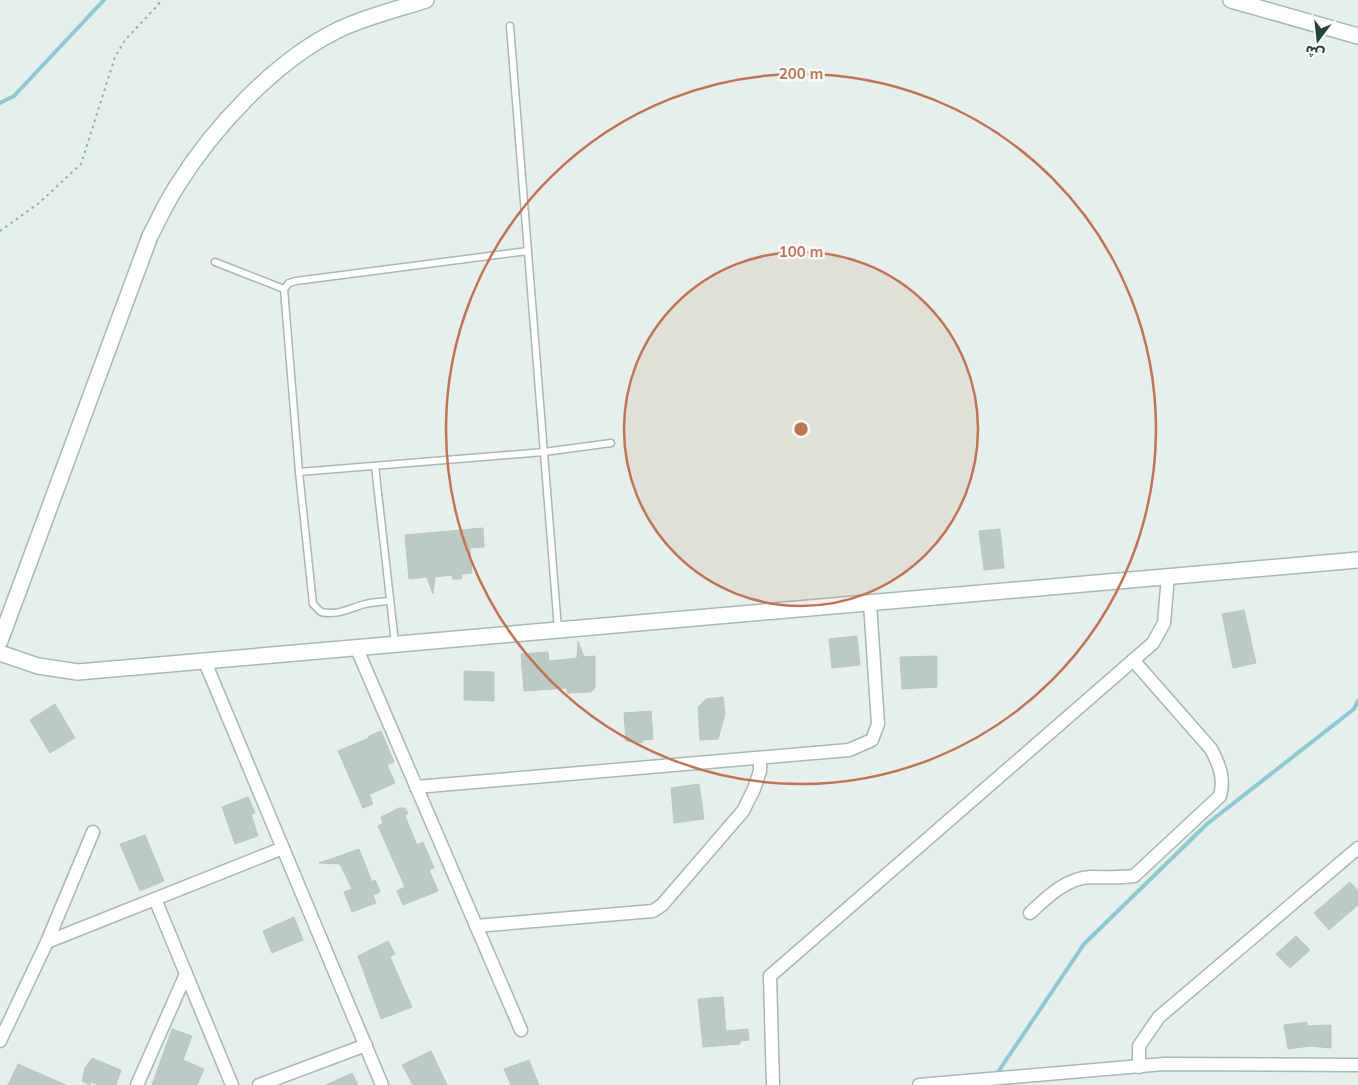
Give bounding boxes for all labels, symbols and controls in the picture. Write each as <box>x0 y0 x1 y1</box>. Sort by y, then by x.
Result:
north arrow <box>1293 15 1343 65</box>
text: ش <box>1303 41 1326 64</box>
text: 200 m <box>779 64 823 83</box>
text: 100 m <box>779 242 823 261</box>
centre of rings <box>792 420 810 438</box>

